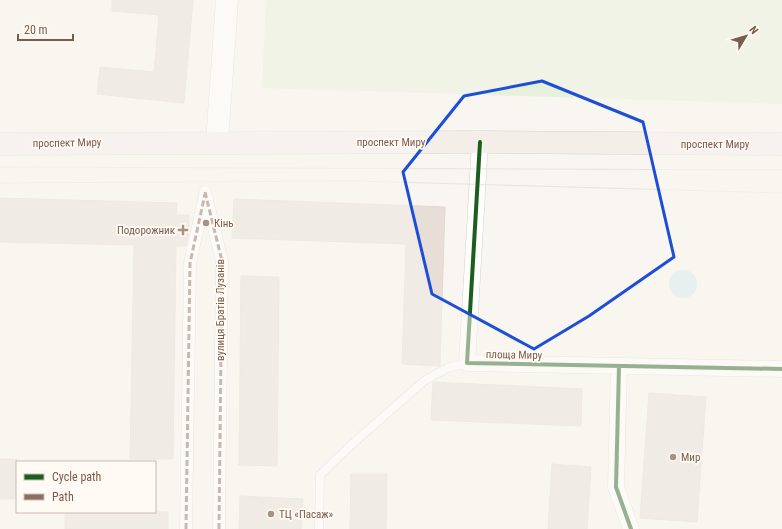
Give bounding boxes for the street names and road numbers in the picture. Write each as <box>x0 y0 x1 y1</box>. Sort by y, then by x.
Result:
street label: проспект Миру <box>33 136 102 150</box>
street label: проспект Миру <box>357 136 426 149</box>
street label: проспект Миру <box>681 138 750 151</box>
street label: вулиця Братів Лузанів <box>214 259 227 361</box>
street label: площа Миру <box>486 348 543 362</box>

